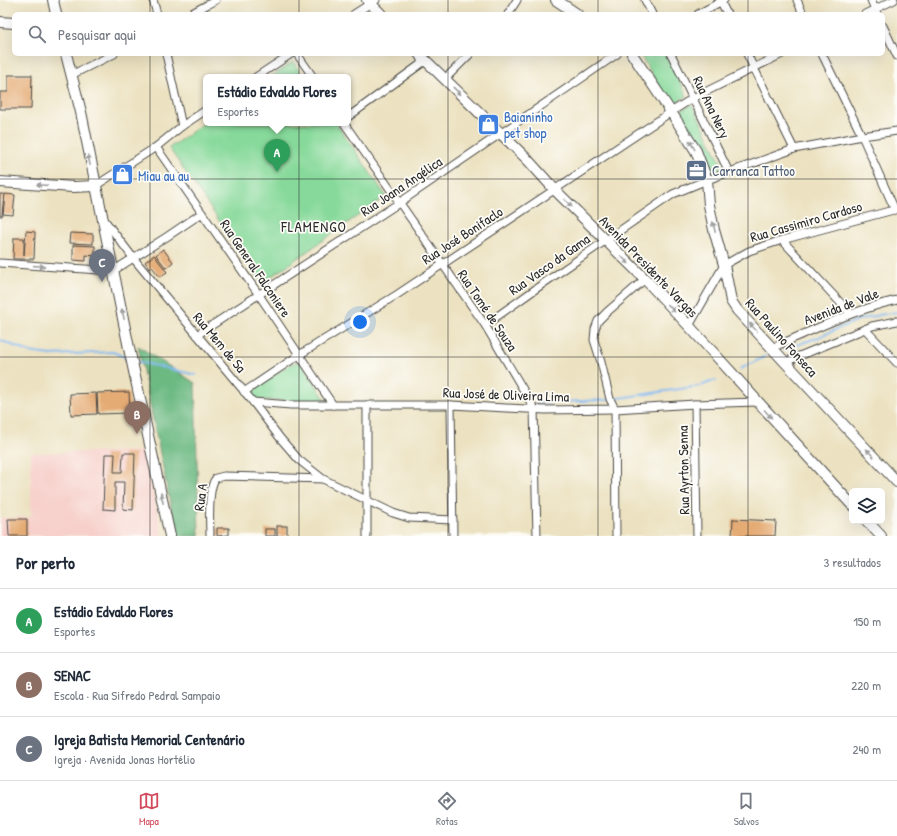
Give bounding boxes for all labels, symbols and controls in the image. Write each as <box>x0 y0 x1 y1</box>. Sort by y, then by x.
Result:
search box <box>12 12 885 56</box>
icon: search <box>26 23 48 45</box>
text: Pesquisar aqui <box>58 24 136 45</box>
street label: Rua Ana Nery <box>688 73 735 142</box>
popup <box>203 74 351 126</box>
text: Estádio Edvaldo Flores <box>217 81 337 102</box>
one-way arrow <box>452 86 462 95</box>
text: Esportes <box>217 102 259 120</box>
place label: Baianinho pet shop <box>504 107 553 143</box>
shop icon: Baianinho pet shop <box>475 111 501 137</box>
pin: A <box>264 139 290 172</box>
one-way arrow <box>688 139 695 151</box>
street label: Rua Joana Angélica <box>356 151 447 221</box>
one-way arrow <box>86 154 92 166</box>
office icon: Carranca Tattoo <box>683 157 709 183</box>
place label: Carranca Tattoo <box>712 161 795 180</box>
shop icon: Miau au au <box>110 162 136 188</box>
place label: Miau au au <box>138 166 190 185</box>
one-way arrow <box>35 182 48 188</box>
street label: Rua Cassimiro Cardoso <box>748 196 864 246</box>
one-way arrow <box>563 198 573 208</box>
street label: Rua José Bonifaclo <box>418 201 507 268</box>
street label: Avenida Presidente Vargas <box>595 211 703 322</box>
street label: Rua General Falconiere <box>216 215 296 321</box>
district label: FLAMENGO <box>280 216 347 237</box>
one-way arrow <box>710 221 716 234</box>
street label: Rua Vasco da Gama <box>505 229 594 299</box>
pin: C <box>89 249 115 282</box>
one-way arrow <box>620 255 630 265</box>
one-way arrow <box>33 263 45 270</box>
street label: Rua Tomé de Souza <box>454 265 523 355</box>
street label: Avenida de Vale <box>801 283 881 329</box>
street label: Rua Paulino Fonseca <box>742 294 823 381</box>
one-way arrow <box>667 303 676 313</box>
one-way arrow <box>119 308 125 321</box>
street label: Rua Mem de Sa <box>189 308 251 377</box>
your location <box>350 312 370 332</box>
one-way arrow <box>749 323 758 332</box>
street label: Rua José de Oliveira Lima <box>443 382 570 406</box>
pin: B <box>124 401 150 434</box>
one-way arrow <box>764 409 773 419</box>
street label: Rua Ayrton Senna <box>673 425 694 515</box>
one-way arrow <box>866 448 875 458</box>
street label: Rua A <box>189 482 211 512</box>
map controls <box>849 488 885 524</box>
button: layers <box>849 488 885 524</box>
one-way arrow <box>159 492 165 504</box>
text: Por perto <box>16 551 75 574</box>
text: 3 resultados <box>823 553 881 571</box>
text: Estádio Edvaldo Flores <box>54 601 173 622</box>
text: A <box>26 612 32 630</box>
text: 150 m <box>853 612 881 630</box>
text: Esportes <box>54 622 95 640</box>
text: SENAC <box>54 665 91 686</box>
text: B <box>26 676 32 694</box>
text: 220 m <box>851 676 881 694</box>
text: Escola · Rua Sifredo Pedral Sampaio <box>54 686 220 704</box>
text: Igreja Batista Memorial Centenário <box>54 729 245 750</box>
text: C <box>25 740 33 758</box>
text: 240 m <box>852 740 881 758</box>
text: Igreja · Avenida Jonas Hortélio <box>54 750 195 768</box>
tab: Mapa <box>138 790 160 828</box>
tab: Rotas <box>436 790 458 828</box>
tab: Salvos <box>734 790 759 828</box>

